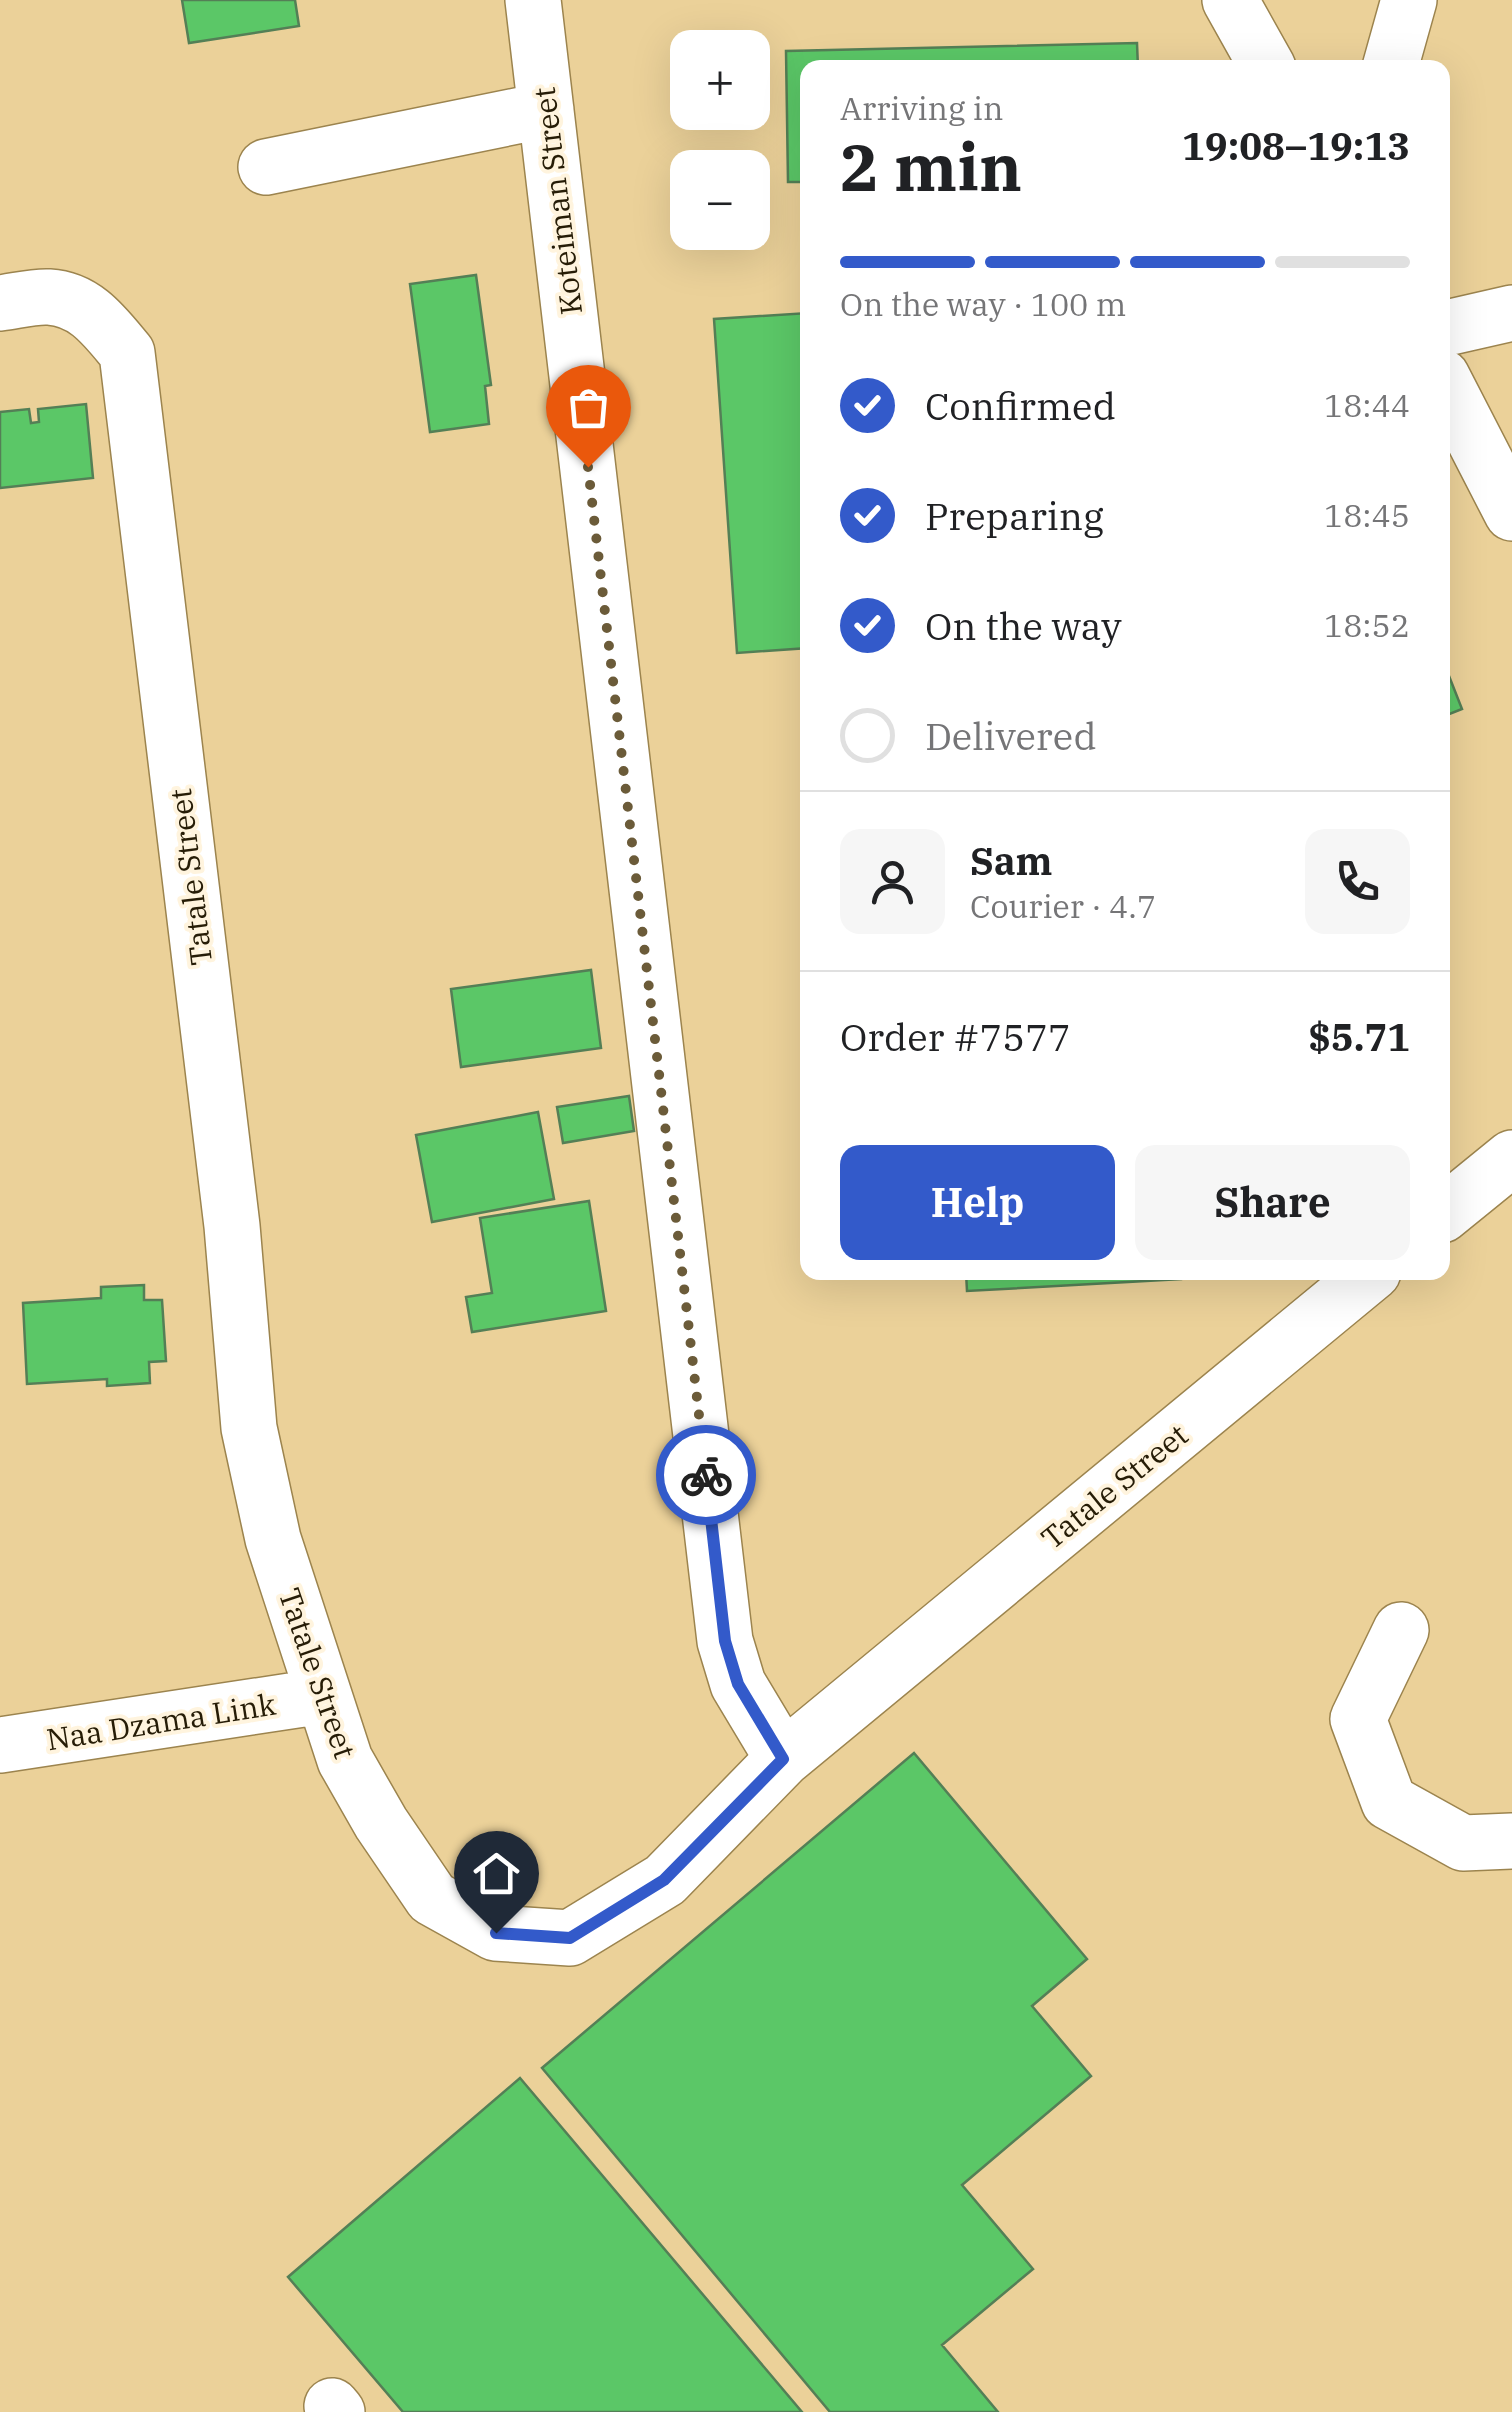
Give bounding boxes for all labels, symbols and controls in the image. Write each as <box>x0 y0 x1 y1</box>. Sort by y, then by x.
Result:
map controls <box>670 30 770 250</box>
button: + <box>670 30 770 130</box>
street label: Koteiman Street <box>524 85 590 317</box>
text: Arriving in <box>840 87 1003 129</box>
text: 19:08–19:13 <box>1182 121 1410 170</box>
text: 2 min <box>840 124 1022 209</box>
button: − <box>670 150 770 250</box>
text: On the way · 100 m <box>840 283 1126 325</box>
pin <box>546 365 631 468</box>
icon: check <box>840 378 895 433</box>
icon: bag <box>561 380 616 435</box>
text: Confirmed <box>925 381 1116 430</box>
text: 18:44 <box>1324 384 1410 426</box>
icon: check <box>840 488 895 543</box>
text: Preparing <box>925 491 1104 540</box>
text: 18:45 <box>1324 494 1410 536</box>
icon: check <box>840 598 895 653</box>
text: On the way <box>925 601 1122 650</box>
text: 18:52 <box>1324 604 1410 646</box>
text: Delivered <box>925 711 1097 760</box>
street label: Tatale Street <box>160 786 220 968</box>
button: person <box>840 829 945 934</box>
button: phone <box>1305 829 1410 934</box>
text: Sam <box>970 836 1053 885</box>
text: Courier · 4.7 <box>970 885 1156 927</box>
text: Order #7577 <box>840 1012 1071 1061</box>
text: $5.71 <box>1308 1012 1410 1061</box>
button: Help <box>840 1145 1115 1260</box>
button: Share <box>1135 1145 1410 1260</box>
street label: Tatale Street <box>1033 1415 1195 1557</box>
courier <box>656 1425 756 1525</box>
icon: bike <box>679 1448 734 1503</box>
street label: Tatale Street <box>271 1583 365 1763</box>
street label: Naa Dzama Link <box>44 1684 279 1758</box>
pin <box>454 1831 539 1934</box>
icon: home <box>469 1846 524 1901</box>

